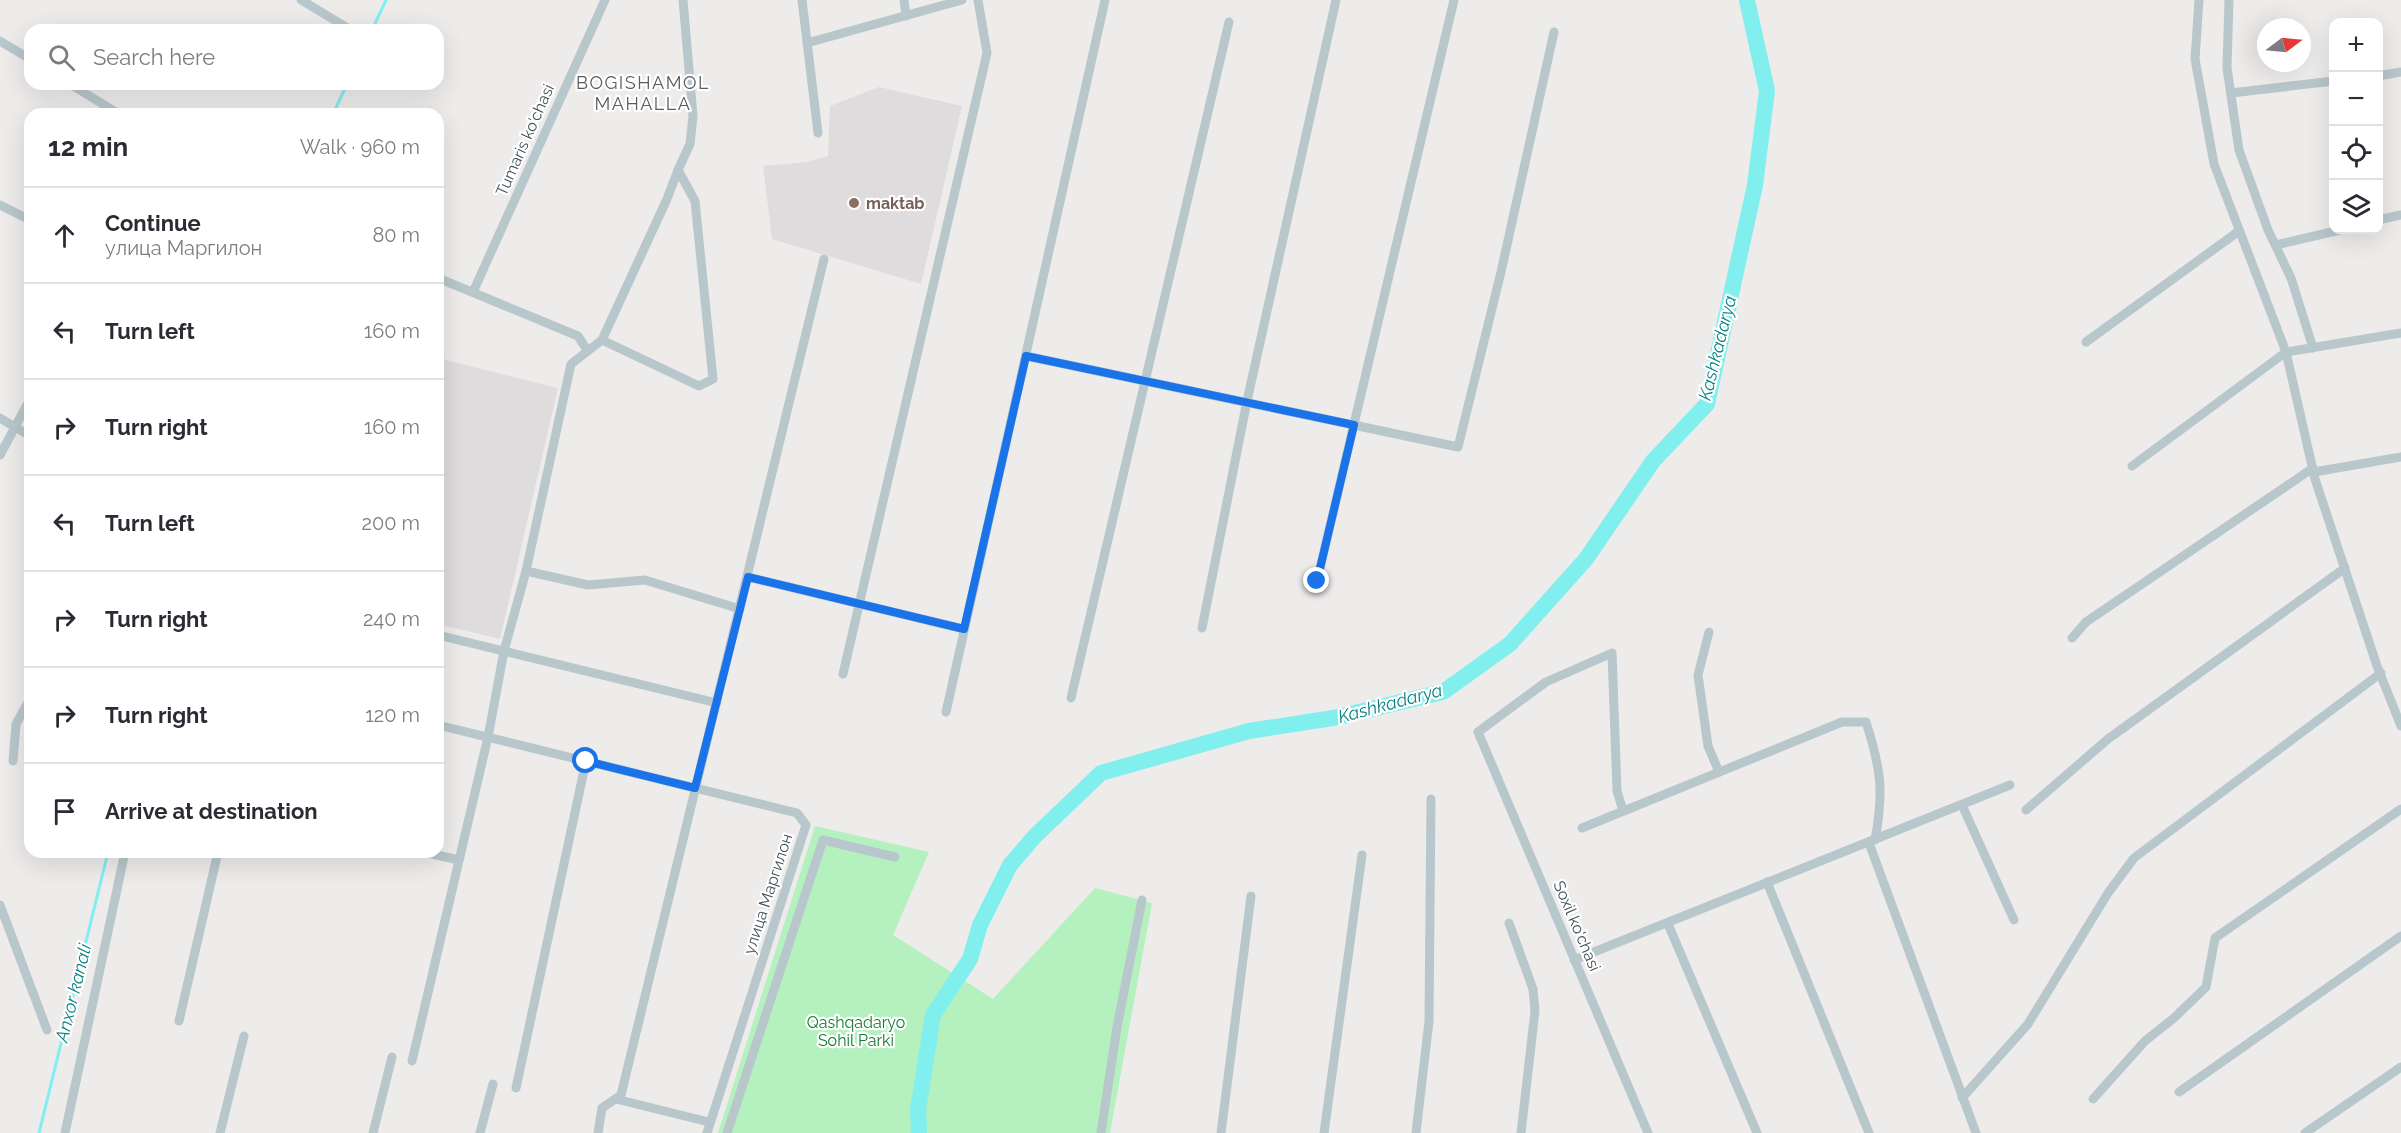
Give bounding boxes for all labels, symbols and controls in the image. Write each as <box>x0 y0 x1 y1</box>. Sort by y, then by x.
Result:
north arrow <box>2257 18 2311 72</box>
map controls <box>2329 18 2383 234</box>
button: + <box>2329 18 2383 72</box>
search box <box>24 24 444 90</box>
icon: search <box>45 41 78 74</box>
text: Search here <box>93 44 215 70</box>
district label: BOGISHAMOL MAHALLA <box>576 72 710 114</box>
button: − <box>2329 72 2383 126</box>
street label: Tumaris ko'chasi <box>492 81 558 199</box>
button: locate <box>2329 126 2383 180</box>
text: 12 min <box>48 132 128 162</box>
text: Walk · 960 m <box>300 135 420 159</box>
button: layers <box>2329 180 2383 234</box>
place label: maktab <box>866 194 924 213</box>
marker: maktab <box>847 196 861 210</box>
text: Continue <box>105 210 201 236</box>
icon: ahead <box>48 219 81 252</box>
text: 80 m <box>372 223 420 247</box>
text: улица Маргилон <box>105 236 262 260</box>
water label: Kashkadarya <box>1694 293 1740 403</box>
icon: left <box>48 315 81 348</box>
text: Turn left <box>105 318 195 344</box>
text: 160 m <box>364 319 420 343</box>
icon: right <box>48 411 81 444</box>
text: Turn right <box>105 414 208 440</box>
text: 160 m <box>364 415 420 439</box>
icon: left <box>48 507 81 540</box>
text: Turn left <box>105 510 195 536</box>
text: 200 m <box>362 511 420 535</box>
route end <box>1303 567 1329 593</box>
icon: right <box>48 603 81 636</box>
text: Turn right <box>105 606 208 632</box>
text: 240 m <box>363 607 420 631</box>
water label: Kashkadarya <box>1336 679 1445 727</box>
icon: right <box>48 699 81 732</box>
text: Turn right <box>105 702 208 728</box>
text: 120 m <box>365 703 420 727</box>
route start <box>572 747 598 773</box>
icon: arrive <box>48 795 81 828</box>
text: Arrive at destination <box>105 798 318 824</box>
street label: улица Маргилон <box>740 831 796 957</box>
street label: Soxil ko'chasi <box>1549 878 1605 974</box>
water label: Anxor kanali <box>50 941 96 1045</box>
park label: Qashqadaryo Sohil Parki <box>807 1013 905 1050</box>

